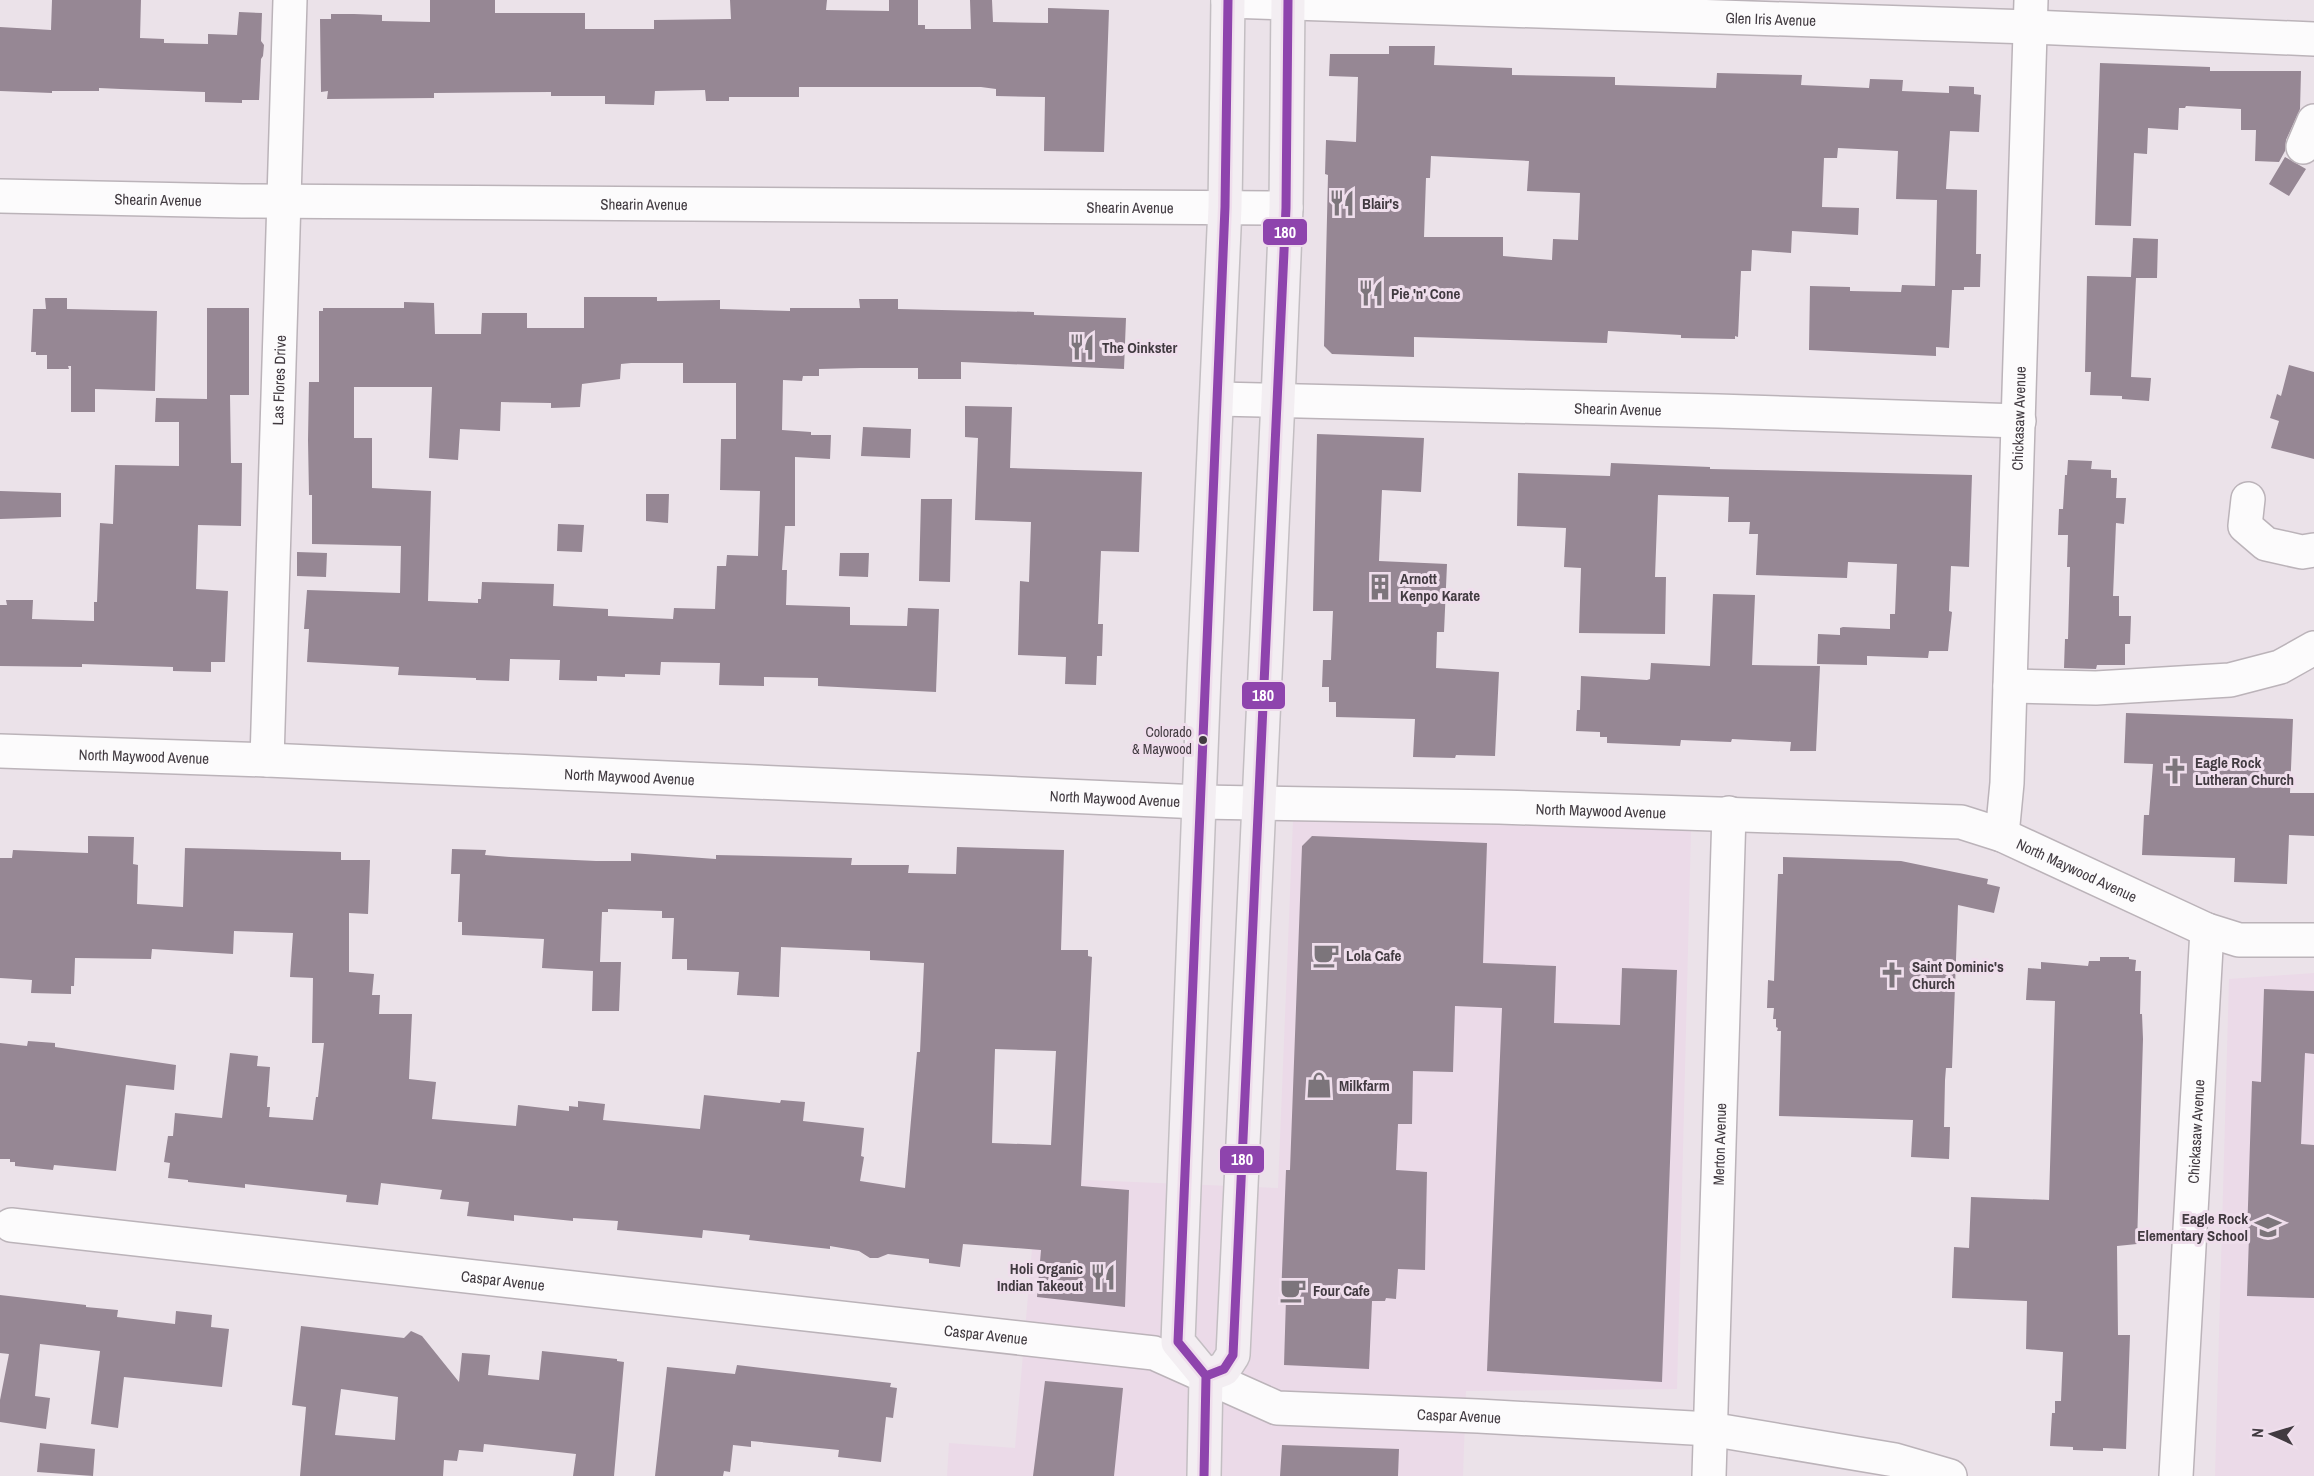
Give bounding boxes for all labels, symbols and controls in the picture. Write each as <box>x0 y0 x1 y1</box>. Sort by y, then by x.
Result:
street label: Glen Iris Avenue <box>1725 7 1817 31</box>
street label: Shearin Avenue <box>114 188 202 211</box>
restaurant icon: Blair's <box>1327 188 1357 218</box>
street label: Shearin Avenue <box>600 193 688 214</box>
place label: Blair's <box>1362 193 1399 214</box>
street label: Shearin Avenue <box>1086 196 1174 218</box>
line badge: 180 <box>1262 218 1308 246</box>
text: 180 <box>1274 221 1296 243</box>
restaurant icon: Pie 'n' Cone <box>1356 278 1386 308</box>
place label: Pie 'n' Cone <box>1391 283 1461 304</box>
restaurant icon: The Oinkster <box>1067 332 1097 362</box>
street label: Las Flores Drive <box>267 335 290 426</box>
place label: The Oinkster <box>1102 337 1177 358</box>
street label: Chickasaw Avenue <box>2006 366 2030 471</box>
street label: Shearin Avenue <box>1574 397 1662 420</box>
place label: Arnott Kenpo Karate <box>1400 568 1480 606</box>
building icon: Arnott Kenpo Karate <box>1365 572 1395 602</box>
line badge: 180 <box>1241 681 1286 710</box>
text: 180 <box>1252 684 1274 706</box>
place label: Colorado & Maywood <box>1132 723 1192 758</box>
marker: Colorado & Maywood <box>1197 734 1209 746</box>
street label: North Maywood Avenue <box>78 743 210 769</box>
place label: Eagle Rock Lutheran Church <box>2195 752 2294 790</box>
church icon: Eagle Rock Lutheran Church <box>2160 756 2190 786</box>
street label: North Maywood Avenue <box>564 763 695 790</box>
street label: North Maywood Avenue <box>1049 785 1181 812</box>
street label: North Maywood Avenue <box>1535 798 1667 823</box>
street label: North Maywood Avenue <box>2013 833 2141 907</box>
cafe icon: Lola Cafe <box>1311 940 1341 970</box>
place label: Lola Cafe <box>1346 945 1402 966</box>
place label: Saint Dominic's Church <box>1912 956 2004 994</box>
church icon: Saint Dominic's Church <box>1877 960 1907 990</box>
shop icon: Milkfarm <box>1304 1070 1334 1100</box>
place label: Milkfarm <box>1339 1075 1390 1096</box>
street label: Chickasaw Avenue <box>2182 1079 2209 1184</box>
street label: Merton Avenue <box>1707 1102 1731 1186</box>
line badge: 180 <box>1219 1145 1265 1174</box>
text: 180 <box>1231 1148 1253 1170</box>
place label: Eagle Rock Elementary School <box>2137 1208 2248 1246</box>
school or university icon: Eagle Rock Elementary School <box>2253 1212 2283 1242</box>
place label: Holi Organic Indian Takeout <box>997 1258 1083 1296</box>
restaurant icon: Holi Organic Indian Takeout <box>1088 1262 1118 1292</box>
street label: Caspar Avenue <box>460 1265 546 1295</box>
cafe icon: Four Cafe <box>1278 1275 1308 1305</box>
place label: Four Cafe <box>1313 1280 1370 1301</box>
street label: Caspar Avenue <box>943 1319 1029 1349</box>
street label: Caspar Avenue <box>1417 1403 1502 1428</box>
north arrow <box>2242 1404 2302 1464</box>
text: N <box>2246 1427 2268 1438</box>

